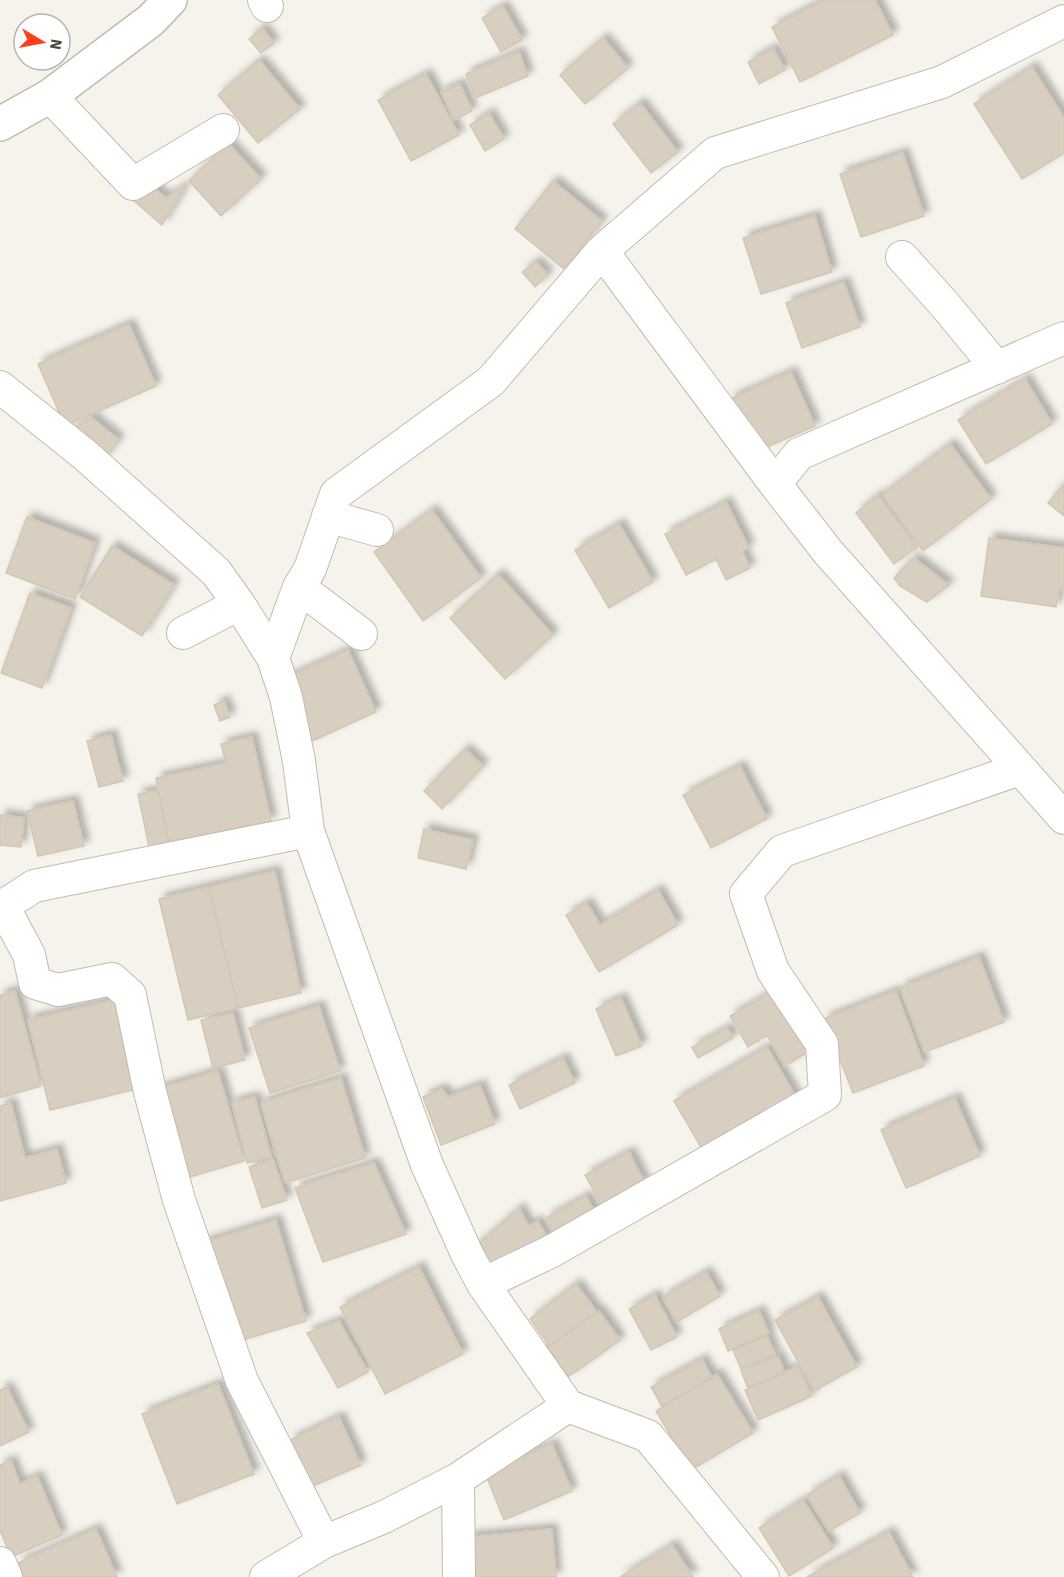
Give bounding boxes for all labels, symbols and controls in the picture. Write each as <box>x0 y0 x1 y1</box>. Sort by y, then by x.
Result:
north arrow <box>12 12 72 72</box>
text: N <box>44 37 68 52</box>

